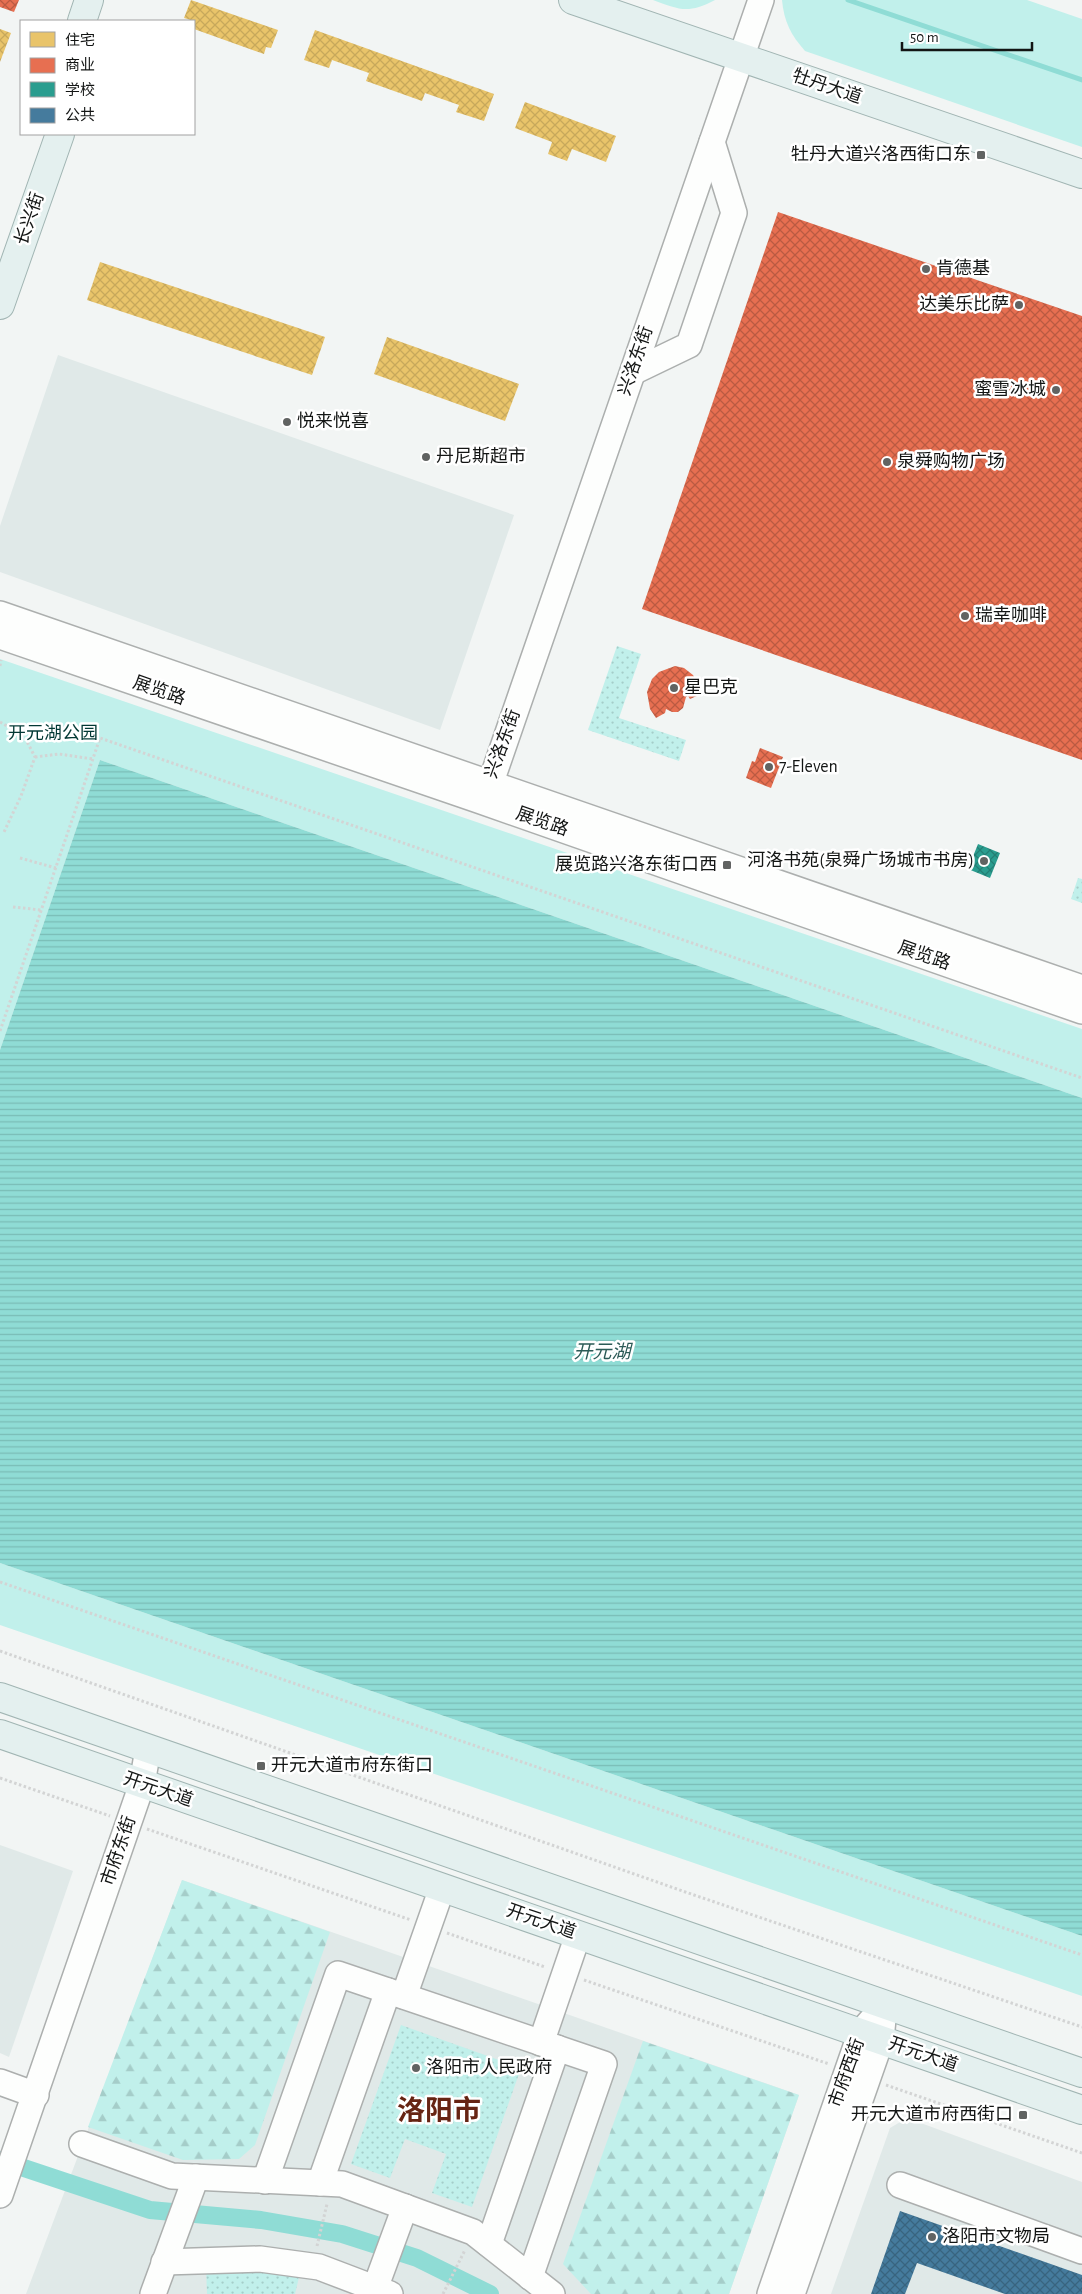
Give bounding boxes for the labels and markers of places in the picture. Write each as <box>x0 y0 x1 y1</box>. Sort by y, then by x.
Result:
place label: 牡丹大道兴洛西街口东 <box>791 144 971 164</box>
marker: 牡丹大道兴洛西街口东 <box>975 149 987 161</box>
place label: 肯德基 <box>936 258 990 278</box>
marker: 肯德基 <box>920 263 932 275</box>
place label: 达美乐比萨 <box>919 294 1009 314</box>
marker: 达美乐比萨 <box>1013 299 1025 311</box>
place label: 蜜雪冰城 <box>974 379 1046 399</box>
marker: 蜜雪冰城 <box>1050 384 1062 396</box>
place label: 悦来悦喜 <box>297 411 369 431</box>
marker: 悦来悦喜 <box>281 416 293 428</box>
place label: 丹尼斯超市 <box>436 446 526 466</box>
marker: 丹尼斯超市 <box>420 451 432 463</box>
place label: 泉舜购物广场 <box>897 451 1005 471</box>
marker: 泉舜购物广场 <box>881 456 893 468</box>
place label: 瑞幸咖啡 <box>975 605 1047 625</box>
marker: 瑞幸咖啡 <box>959 610 971 622</box>
place label: 星巴克 <box>684 677 738 697</box>
marker: 星巴克 <box>668 682 680 694</box>
place label: 7-Eleven <box>779 758 838 776</box>
marker: 7-Eleven <box>763 761 775 773</box>
place label: 河洛书苑(泉舜广场城市书房) <box>747 850 974 870</box>
place label: 展览路兴洛东街口西 <box>555 854 717 874</box>
marker: 河洛书苑(泉舜广场城市书房) <box>978 855 990 867</box>
marker: 展览路兴洛东街口西 <box>721 859 733 871</box>
place label: 开元大道市府东街口 <box>271 1755 433 1775</box>
marker: 开元大道市府东街口 <box>255 1760 267 1772</box>
place label: 洛阳市人民政府 <box>426 2057 552 2077</box>
marker: 洛阳市人民政府 <box>410 2062 422 2074</box>
place label: 开元大道市府西街口 <box>851 2104 1013 2124</box>
marker: 开元大道市府西街口 <box>1017 2109 1029 2121</box>
place label: 洛阳市文物局 <box>942 2226 1050 2246</box>
marker: 洛阳市文物局 <box>926 2231 938 2243</box>

